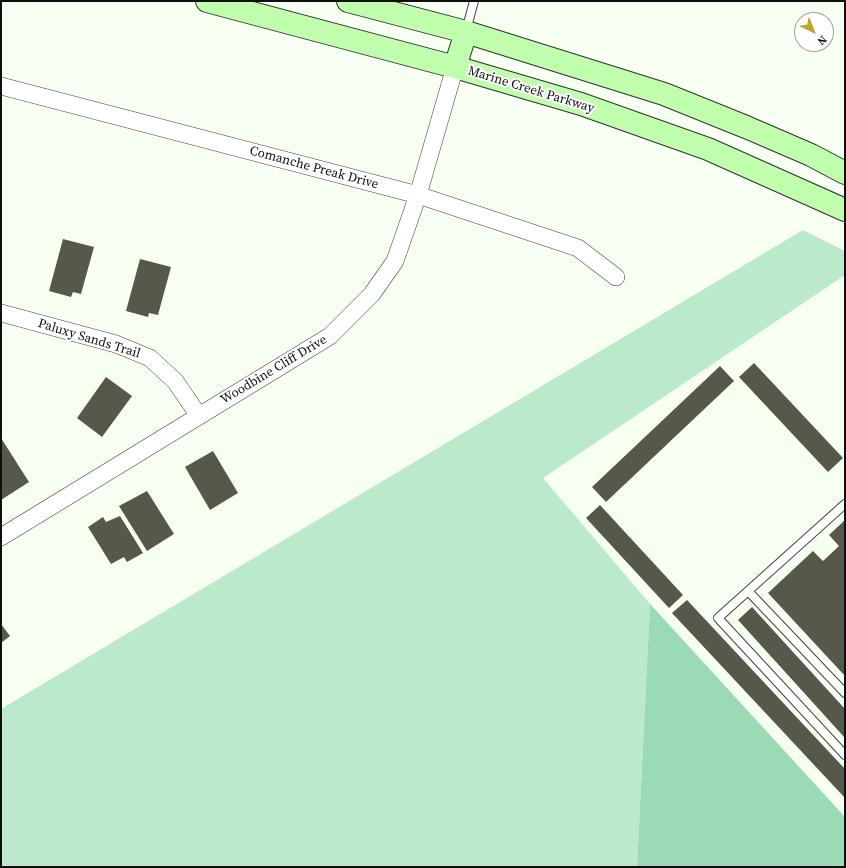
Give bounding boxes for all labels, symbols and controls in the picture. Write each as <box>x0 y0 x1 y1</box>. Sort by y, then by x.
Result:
north arrow <box>794 12 834 52</box>
text: N <box>814 32 830 49</box>
street label: Marine Creek Parkway <box>466 63 596 117</box>
street label: Comanche Preak Drive <box>248 143 380 193</box>
street label: Paluxy Sands Trail <box>36 316 142 362</box>
street label: Woodbine Cliff Drive <box>218 332 330 408</box>

